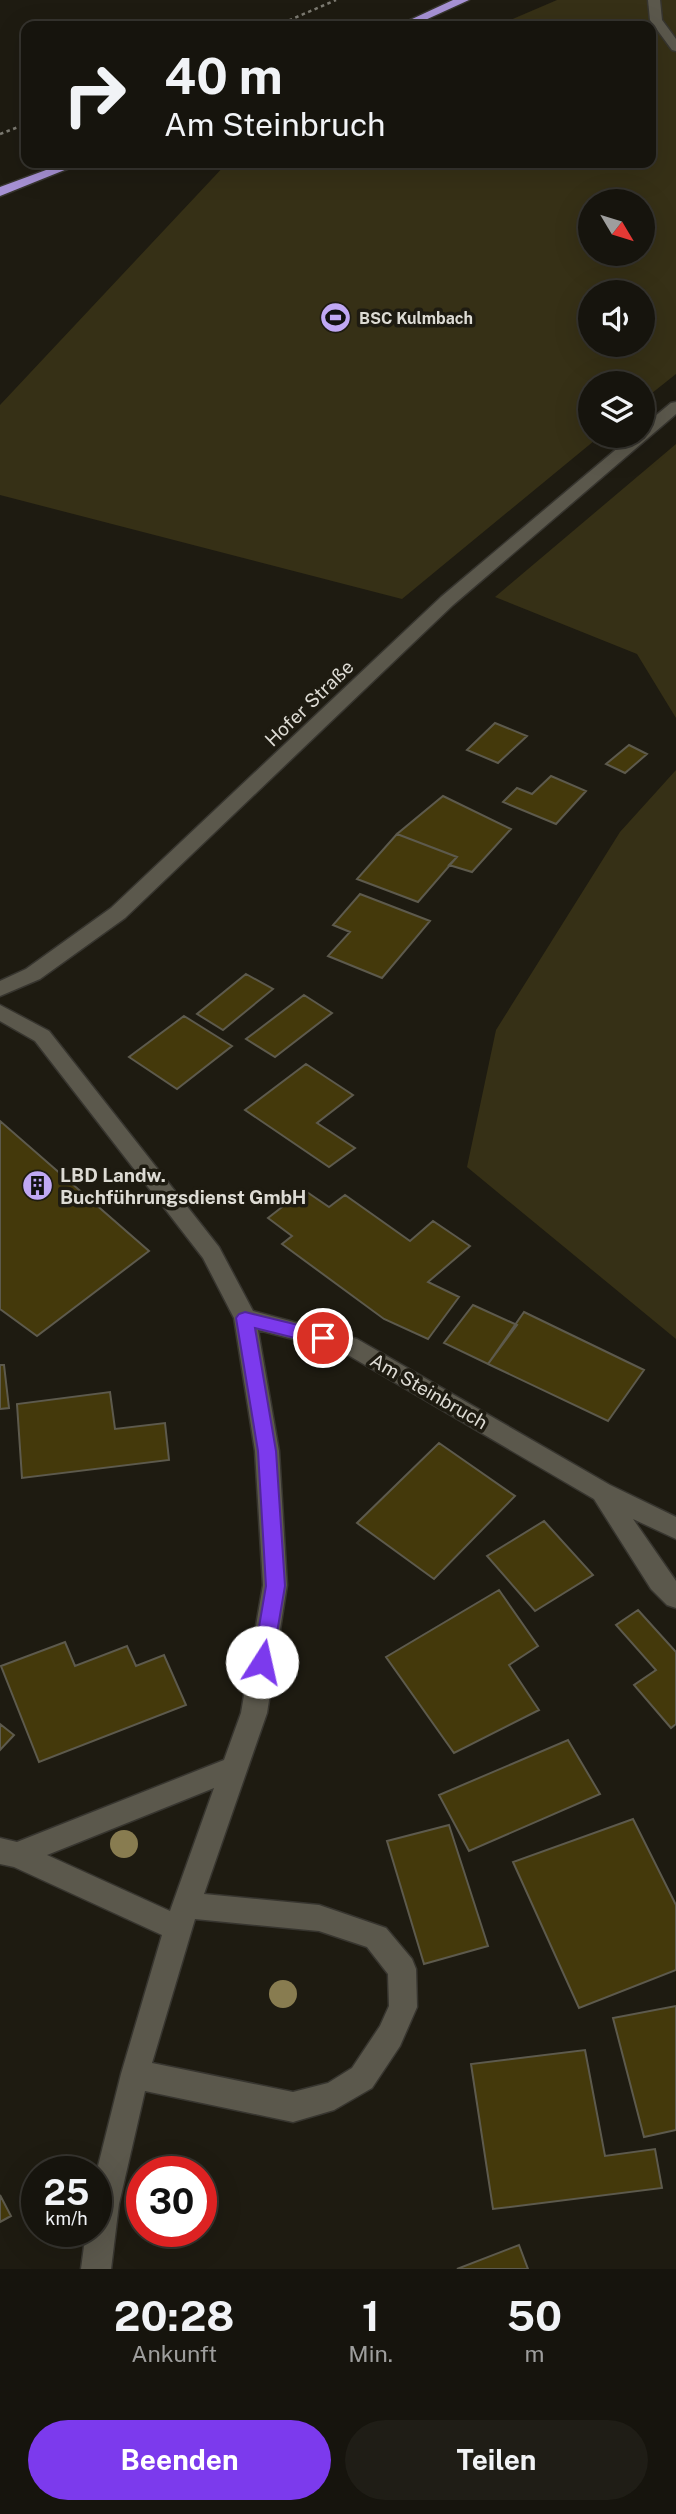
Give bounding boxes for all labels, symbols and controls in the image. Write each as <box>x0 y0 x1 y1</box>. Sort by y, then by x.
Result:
text: 40 m <box>164 47 283 105</box>
icon: right <box>49 49 140 140</box>
text: Am Steinbruch <box>164 106 386 143</box>
north arrow <box>578 189 654 266</box>
map controls <box>578 189 655 448</box>
button: sound <box>578 280 655 357</box>
sports icon: BSC Kulmbach <box>319 301 353 335</box>
place label: BSC Kulmbach <box>359 309 473 328</box>
button: layers <box>578 371 655 448</box>
street label: Hofer Straße <box>260 655 358 751</box>
place label: LBD Landw. Buchführungsdienst GmbH <box>60 1164 306 1208</box>
building icon: LBD Landw. Buchführungsdienst GmbH <box>20 1169 54 1203</box>
pin <box>293 1308 353 1368</box>
icon: arrive <box>304 1319 342 1357</box>
street label: Am Steinbruch <box>367 1349 491 1433</box>
position arrow <box>225 1625 299 1699</box>
speed limit sign: 30 <box>126 2156 217 2247</box>
text: 25 <box>44 2172 89 2213</box>
text: km/h <box>45 2208 88 2229</box>
text: 20:28 <box>114 2291 235 2340</box>
text: 1 <box>362 2291 380 2340</box>
text: 50 <box>507 2291 562 2340</box>
text: Ankunft <box>131 2340 217 2367</box>
text: Min. <box>348 2340 393 2367</box>
text: m <box>525 2340 544 2367</box>
button: Beenden <box>28 2420 331 2500</box>
button: Teilen <box>345 2420 648 2500</box>

